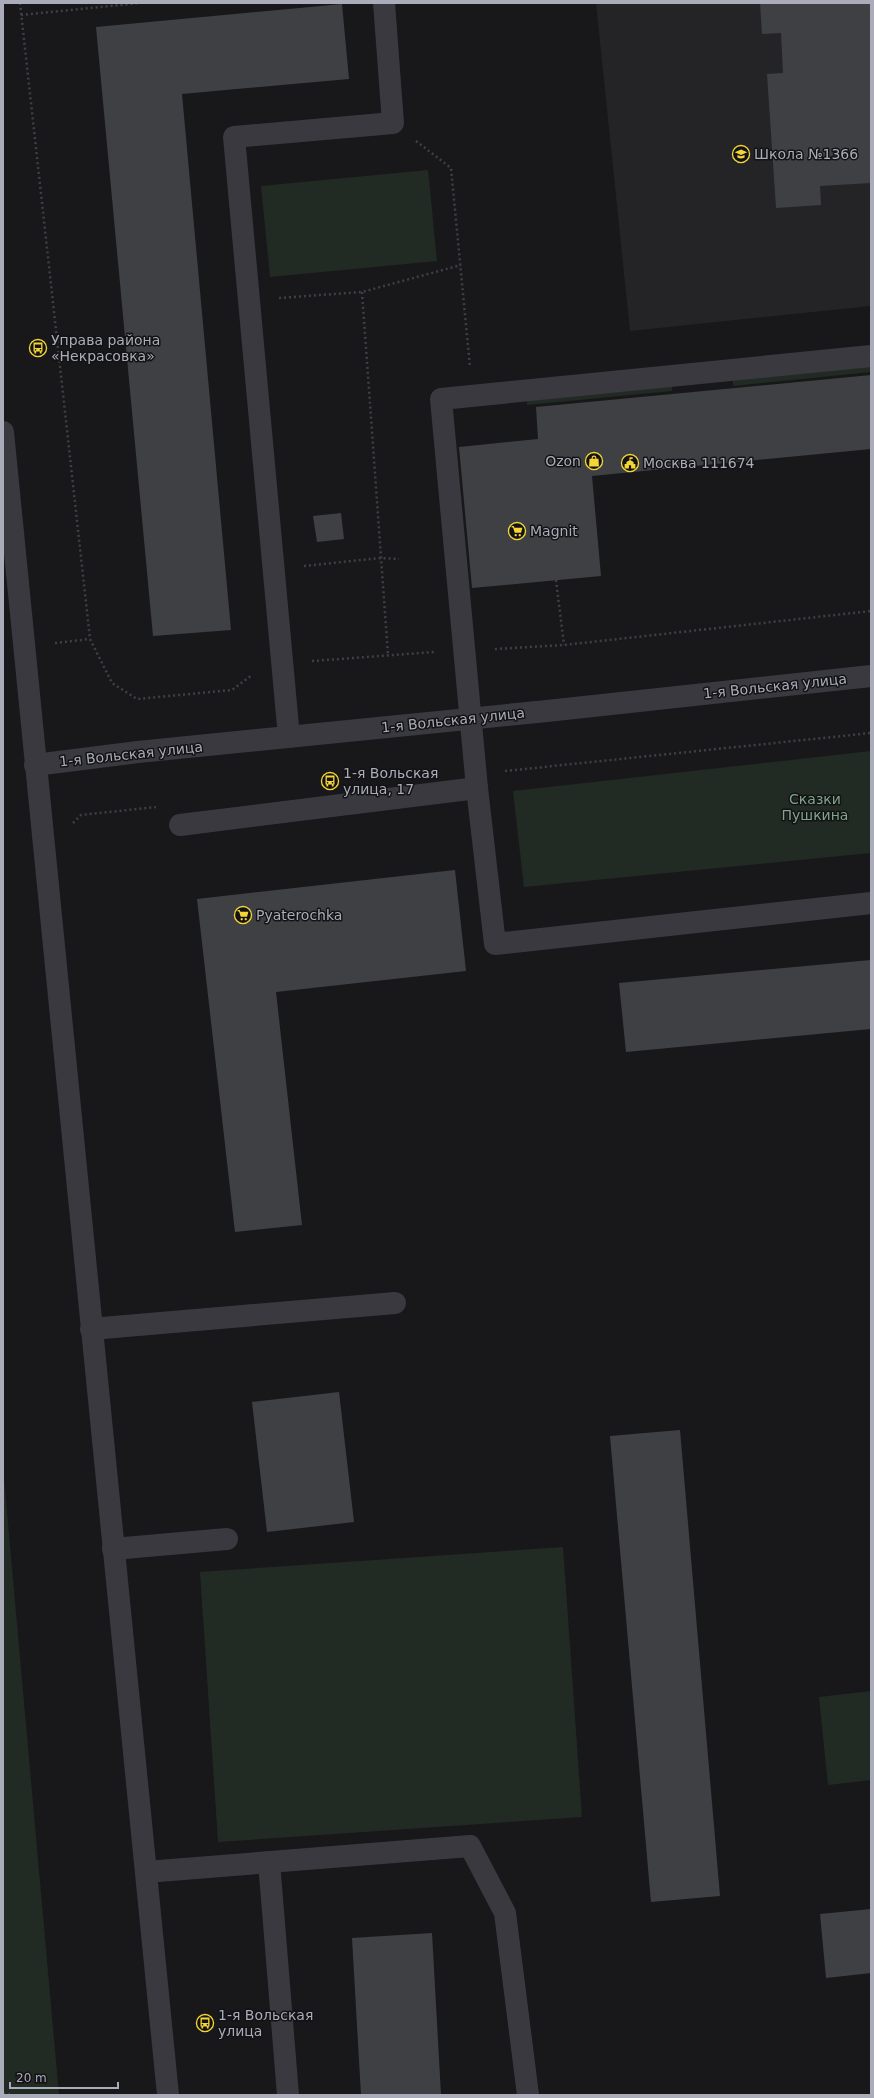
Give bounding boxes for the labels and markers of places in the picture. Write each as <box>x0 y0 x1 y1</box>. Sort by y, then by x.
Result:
school or university icon: Школа №1366 <box>731 144 751 164</box>
place label: Школа №1366 <box>754 146 858 162</box>
place label: Управа района «Некрасовка» <box>51 332 160 364</box>
bus stop icon: Управа района «Некрасовка» <box>28 338 48 358</box>
shop icon: Ozon <box>584 451 604 471</box>
place label: Ozon <box>545 453 581 469</box>
public building icon: Москва 111674 <box>620 453 640 473</box>
place label: Москва 111674 <box>643 455 755 471</box>
supermarket icon: Magnit <box>507 521 527 541</box>
place label: Magnit <box>530 523 578 539</box>
place label: 1-я Вольская улица, 17 <box>343 765 438 797</box>
bus stop icon: 1-я Вольская улица, 17 <box>320 771 340 791</box>
supermarket icon: Pyaterochka <box>233 905 253 925</box>
place label: Pyaterochka <box>256 907 342 923</box>
place label: 1-я Вольская улица <box>218 2007 313 2039</box>
bus stop icon: 1-я Вольская улица <box>195 2013 215 2033</box>

